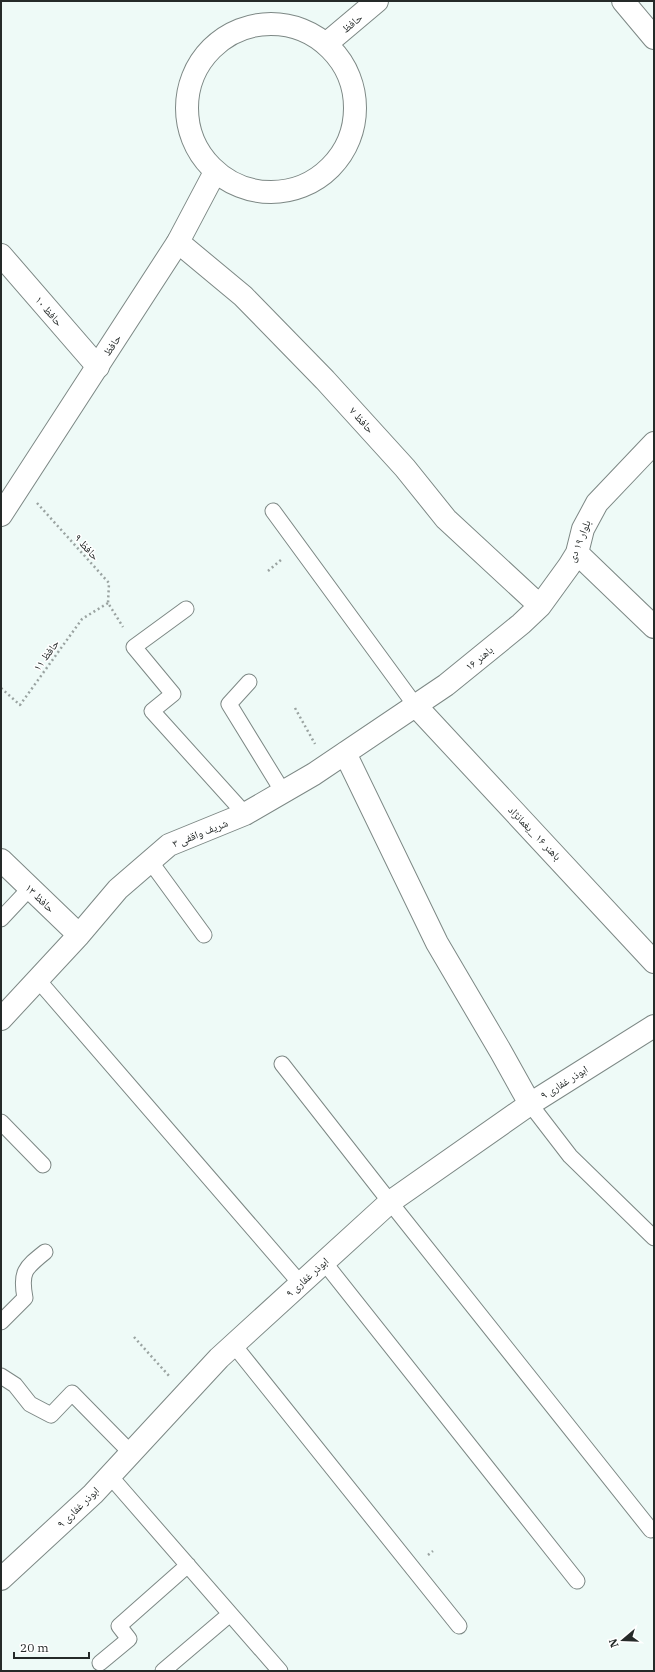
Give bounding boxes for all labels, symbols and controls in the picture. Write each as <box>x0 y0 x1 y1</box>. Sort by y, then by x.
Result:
street label: حافظ <box>339 10 365 36</box>
street label: حافظ ۱۰ <box>32 293 66 329</box>
street label: حافظ <box>100 332 124 358</box>
street label: حافظ ۷ <box>347 404 377 436</box>
street label: بلوار ۱۹ دی <box>564 518 594 564</box>
street label: حافظ ۹ <box>72 531 102 563</box>
street label: حافظ ۱۱ <box>30 637 62 673</box>
street label: باهنر ۱۶ <box>462 643 496 673</box>
street label: باهنر ۱۶ _یغمانژاد <box>505 803 565 863</box>
street label: شریف واقفی ۳ <box>170 816 230 850</box>
street label: حافظ ۱۳ <box>22 881 58 915</box>
street label: ابوذر غفاری ۹ <box>538 1062 590 1102</box>
street label: ابوذر غفاری ۹ <box>283 1254 331 1300</box>
street label: ابوذر غفاری ۹ <box>54 1483 102 1531</box>
north arrow <box>603 1620 643 1660</box>
scale bar <box>14 1634 89 1660</box>
text: N <box>605 1637 622 1650</box>
text: 20 m <box>20 1640 49 1655</box>

